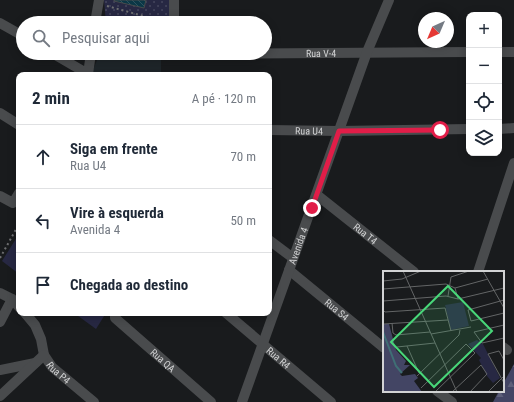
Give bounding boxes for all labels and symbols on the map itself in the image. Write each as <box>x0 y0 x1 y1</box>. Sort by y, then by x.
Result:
north arrow <box>418 12 454 48</box>
street label: Rua V-4 <box>306 47 336 59</box>
route start <box>431 121 449 139</box>
street label: Rua U4 <box>295 125 323 136</box>
route end <box>303 199 321 217</box>
street label: Rua T4 <box>351 221 380 246</box>
street label: Avenida 4 <box>286 226 310 266</box>
inset map <box>383 271 504 392</box>
street label: Rua S4 <box>323 296 351 322</box>
street label: Rua R4 <box>265 345 293 371</box>
street label: Rua QA <box>149 346 178 374</box>
street label: Rua P4 <box>44 359 73 386</box>

